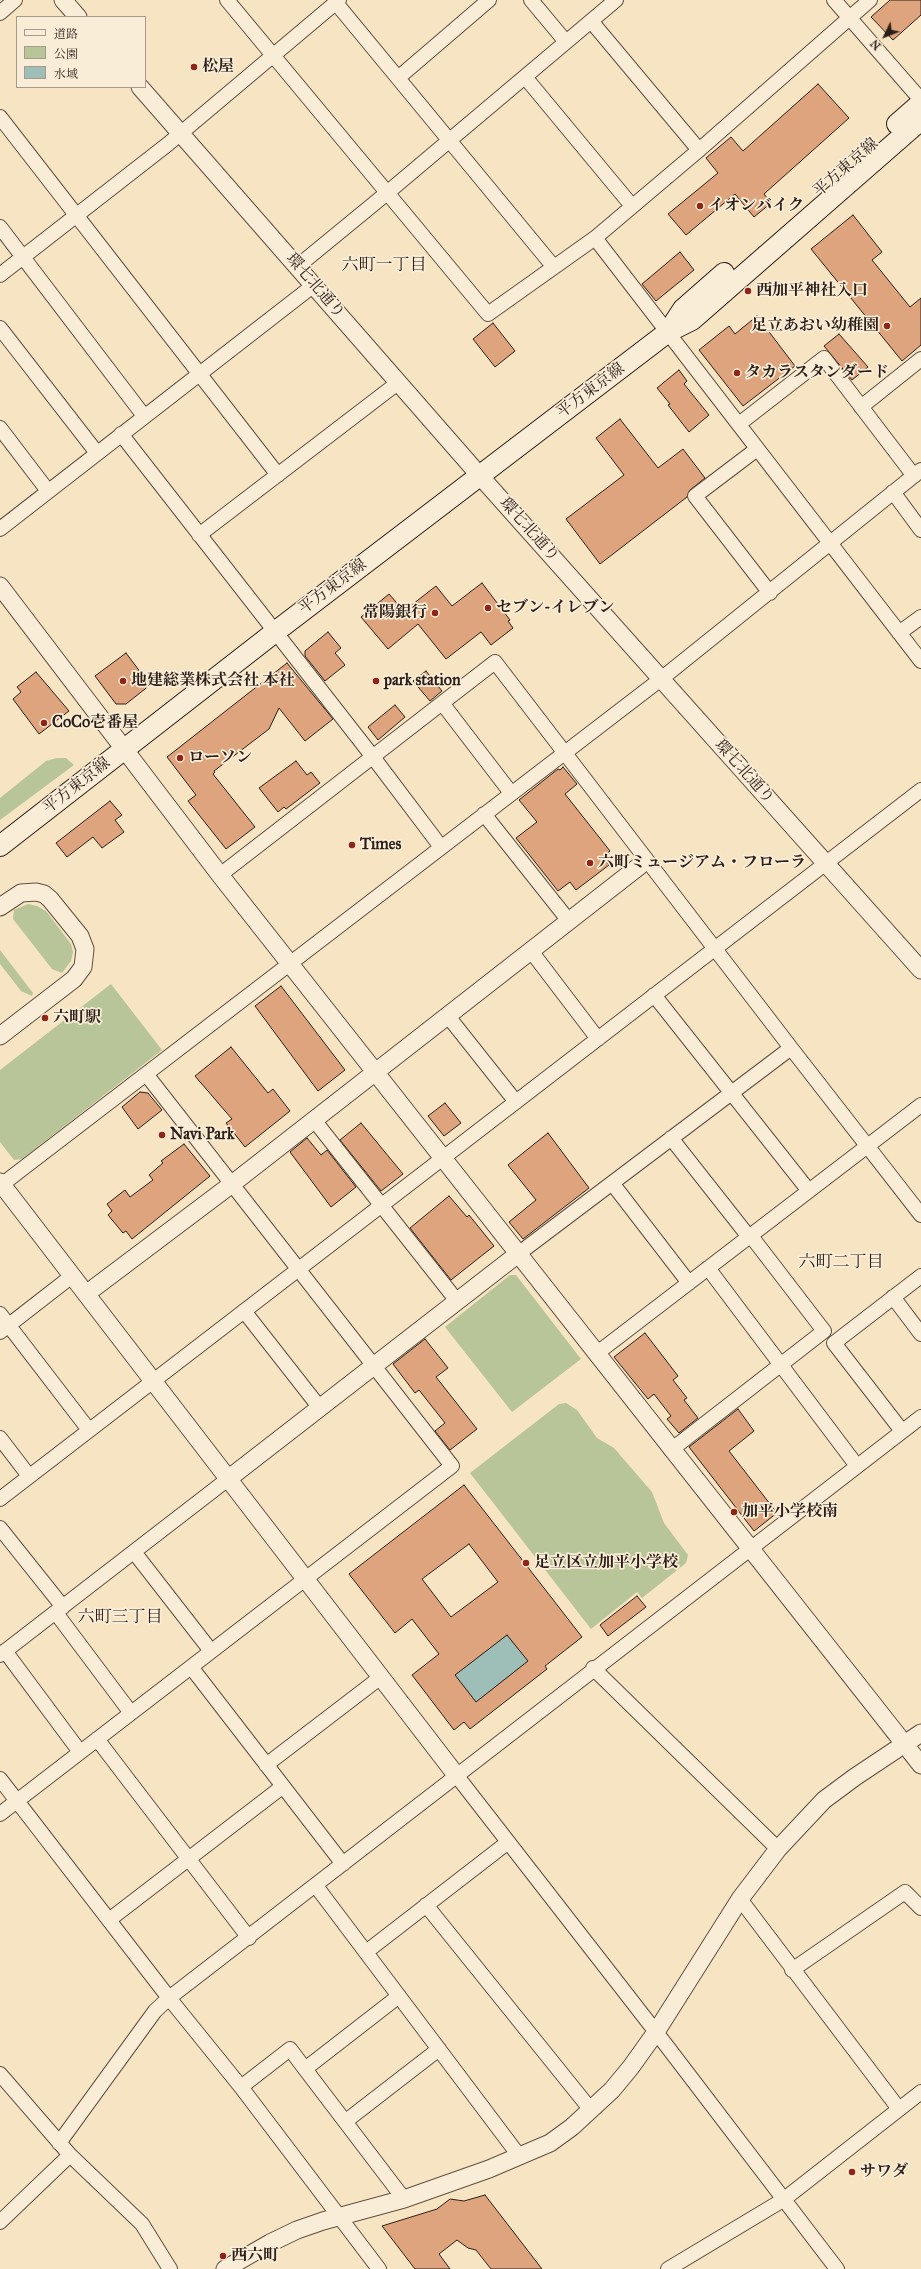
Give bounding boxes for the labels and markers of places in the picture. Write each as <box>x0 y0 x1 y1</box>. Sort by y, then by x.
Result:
place label: 松屋 <box>202 57 234 77</box>
marker: 松屋 <box>189 62 199 72</box>
place label: イオンバイク <box>708 196 804 216</box>
marker: イオンバイク <box>695 201 705 211</box>
place label: 西加平神社入口 <box>756 281 868 301</box>
marker: 西加平神社入口 <box>743 286 753 296</box>
place label: 足立あおい幼稚園 <box>751 316 879 336</box>
marker: 足立あおい幼稚園 <box>882 321 892 331</box>
place label: タカラスタンダード <box>745 363 889 383</box>
marker: タカラスタンダード <box>732 368 742 378</box>
place label: セブン-イレブン <box>496 598 615 618</box>
place label: 常陽銀行 <box>363 603 427 623</box>
marker: セブン-イレブン <box>483 603 493 613</box>
marker: 常陽銀行 <box>430 608 440 618</box>
place label: 地建総業株式会社 本社 <box>131 671 294 691</box>
place label: park station <box>384 671 461 691</box>
marker: 地建総業株式会社 本社 <box>118 676 128 686</box>
marker: park station <box>371 676 381 686</box>
place label: CoCo壱番屋 <box>52 713 138 733</box>
marker: CoCo壱番屋 <box>39 718 49 728</box>
place label: ローソン <box>188 748 252 768</box>
marker: ローソン <box>175 753 185 763</box>
place label: Times <box>360 835 401 855</box>
marker: Times <box>347 840 357 850</box>
place label: 六町ミュージアム・フローラ <box>598 853 806 873</box>
marker: 六町ミュージアム・フローラ <box>585 858 595 868</box>
place label: 六町駅 <box>53 1008 101 1028</box>
marker: 六町駅 <box>40 1013 50 1023</box>
place label: Navi Park <box>170 1125 234 1145</box>
marker: Navi Park <box>157 1130 167 1140</box>
place label: 加平小学校南 <box>742 1502 838 1522</box>
marker: 加平小学校南 <box>729 1507 739 1517</box>
place label: 足立区立加平小学校 <box>534 1553 678 1573</box>
marker: 足立区立加平小学校 <box>521 1558 531 1568</box>
place label: サワダ <box>860 2162 908 2182</box>
marker: サワダ <box>847 2167 857 2177</box>
place label: 西六町 <box>231 2246 279 2266</box>
marker: 西六町 <box>218 2251 228 2261</box>

